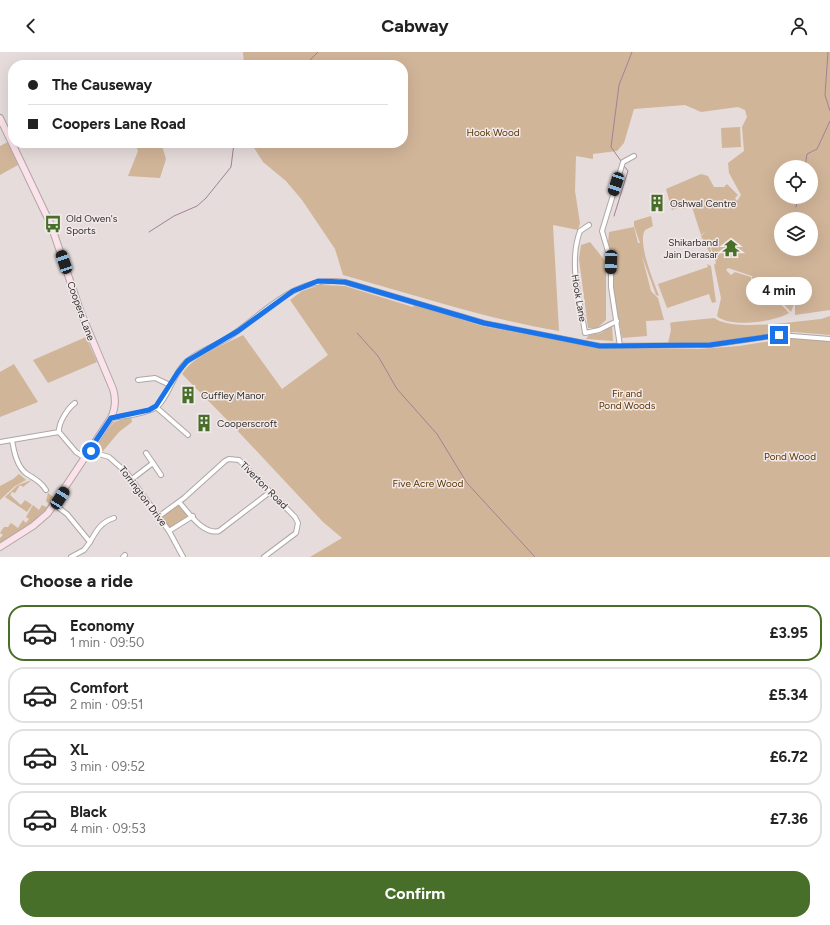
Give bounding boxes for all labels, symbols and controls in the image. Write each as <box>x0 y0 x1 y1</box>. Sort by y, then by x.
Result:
icon: back <box>20 15 42 37</box>
text: Cabway <box>381 15 449 37</box>
icon: person <box>788 15 810 37</box>
text: The Causeway <box>52 76 152 94</box>
text: Coopers Lane Road <box>52 115 186 133</box>
park label: Hook Wood <box>466 126 520 139</box>
map controls <box>774 160 818 256</box>
button: locate <box>774 160 818 204</box>
car <box>607 171 625 197</box>
building icon: Oshwal Centre <box>647 193 667 213</box>
place label: Oshwal Centre <box>670 197 737 210</box>
place label: Old Owen's Sports <box>66 212 118 237</box>
button: layers <box>774 212 818 256</box>
bus stop icon: Old Owen's Sports <box>43 214 63 234</box>
place label: Shikarband Jain Derasar <box>663 236 719 261</box>
temple icon: Shikarband Jain Derasar <box>721 238 741 258</box>
car <box>54 249 74 275</box>
car <box>605 250 617 274</box>
street label: Hook Lane <box>568 273 590 323</box>
callout: 4 min <box>746 277 812 305</box>
street label: Coopers Lane <box>64 280 98 343</box>
text: 4 min <box>762 283 796 298</box>
route end <box>770 326 788 344</box>
building icon: Cuffley Manor <box>178 385 198 405</box>
park label: Fir and Pond Woods <box>599 387 656 412</box>
place label: Cuffley Manor <box>201 389 265 402</box>
building icon: Cooperscroft <box>194 413 214 433</box>
place label: Cooperscroft <box>217 417 277 430</box>
route start <box>82 442 100 460</box>
park label: Pond Wood <box>764 450 816 463</box>
street label: Tiverton Road <box>237 458 291 512</box>
street label: Torrington Drive <box>116 463 170 529</box>
park label: Five Acre Wood <box>393 477 464 490</box>
car <box>49 485 71 511</box>
text: Choose a ride <box>20 570 133 592</box>
icon: car <box>22 615 58 651</box>
text: Economy <box>70 617 135 635</box>
text: £3.95 <box>770 624 808 642</box>
text: 1 min · 09:50 <box>70 635 144 650</box>
icon: car <box>22 677 58 713</box>
text: Comfort <box>70 679 129 697</box>
text: £5.34 <box>769 686 808 704</box>
text: 2 min · 09:51 <box>70 697 143 712</box>
icon: car <box>22 739 58 775</box>
text: XL <box>70 741 88 759</box>
text: £6.72 <box>770 748 808 766</box>
text: 3 min · 09:52 <box>70 759 145 774</box>
icon: car <box>22 801 58 837</box>
text: Black <box>70 803 107 821</box>
text: £7.36 <box>770 810 808 828</box>
text: 4 min · 09:53 <box>70 821 146 836</box>
button: Confirm <box>20 871 810 917</box>

